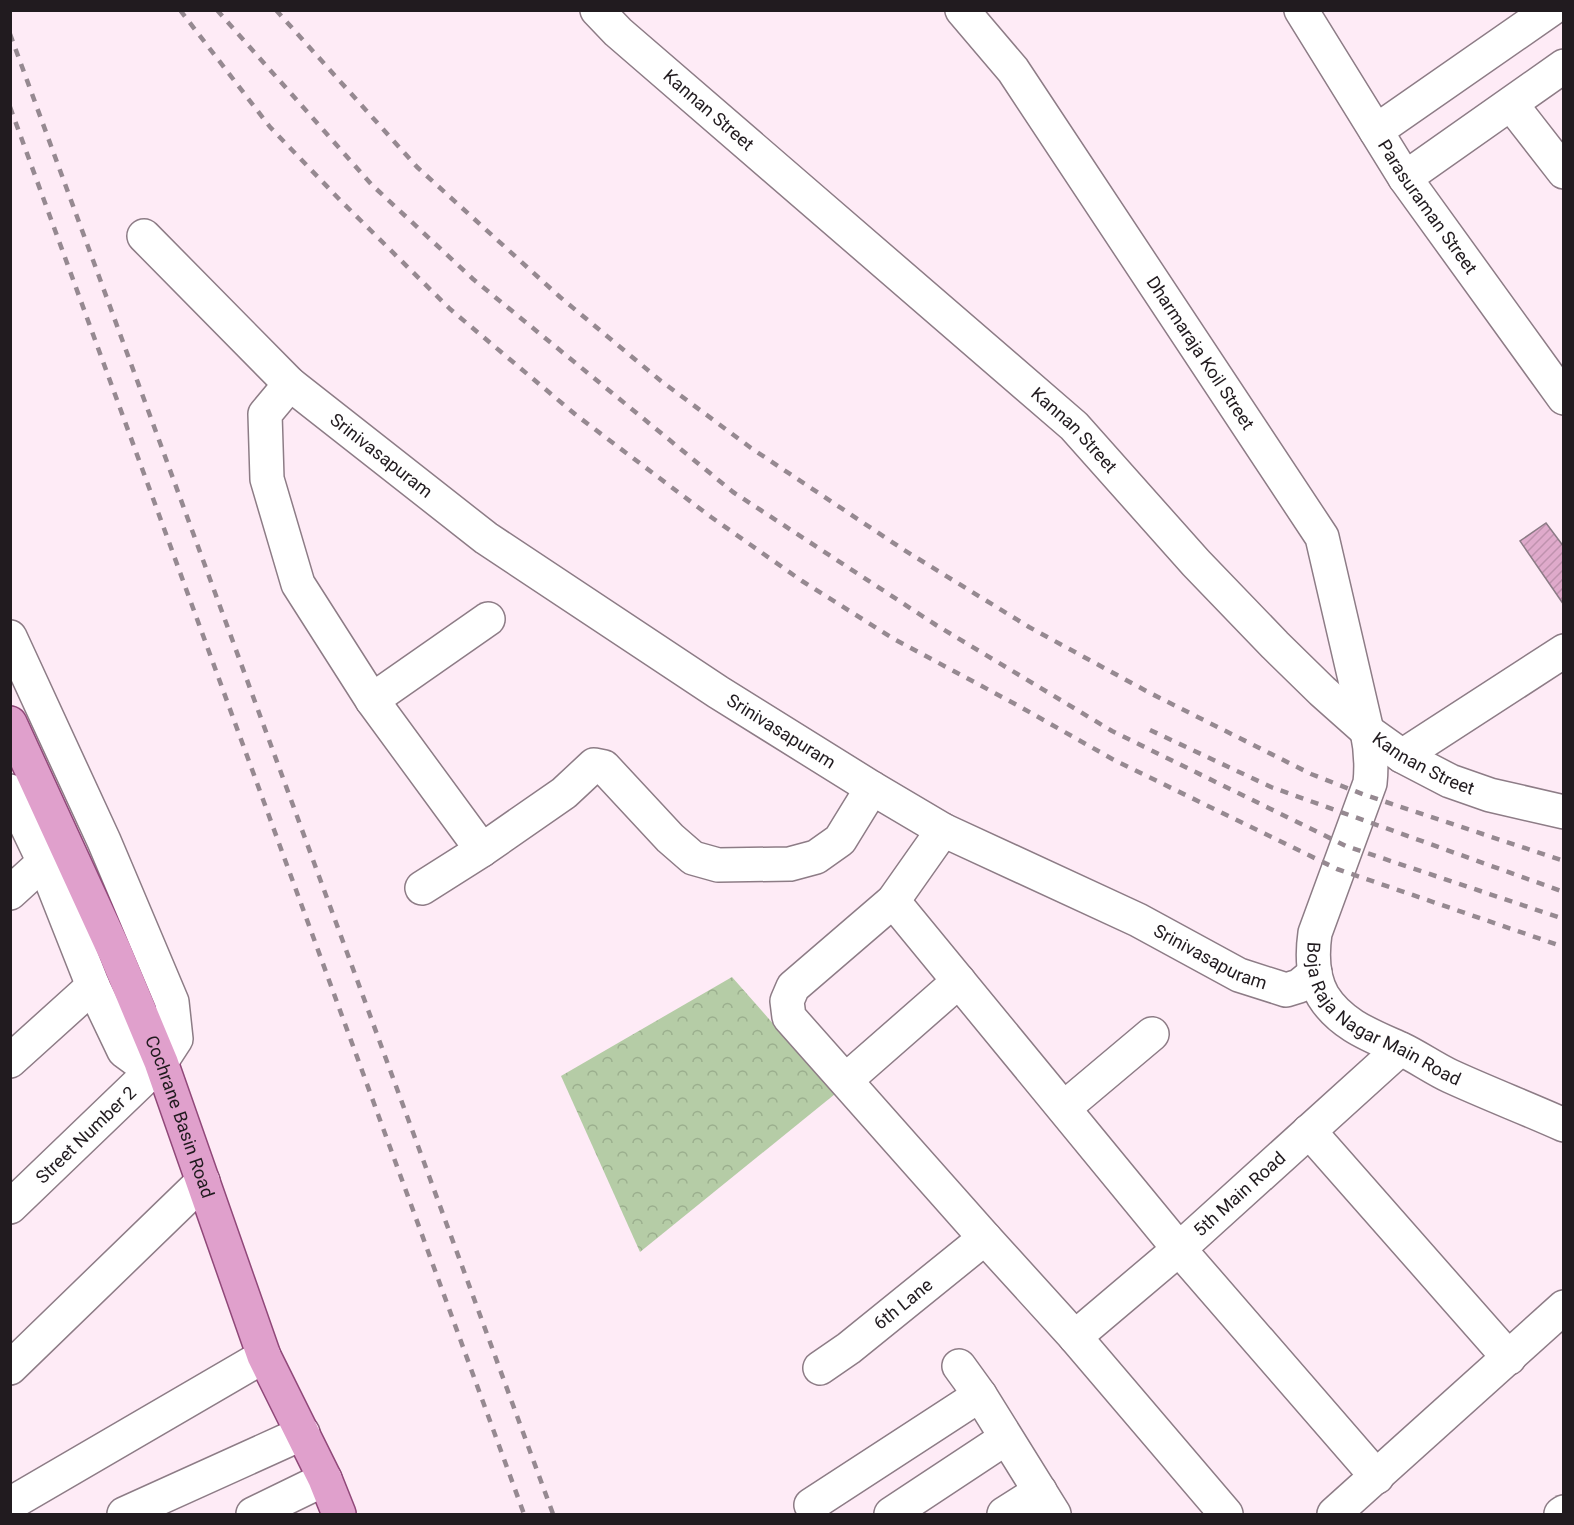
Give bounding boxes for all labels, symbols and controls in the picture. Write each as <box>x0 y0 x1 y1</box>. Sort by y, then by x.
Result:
street label: Kannan Street <box>659 65 758 155</box>
street label: Parasuraman Street <box>1374 136 1482 278</box>
street label: Dharmaraja Koil Street <box>1142 272 1259 433</box>
street label: Kannan Street <box>1027 383 1122 477</box>
street label: Srinivasapuram <box>326 409 437 502</box>
street label: Srinivasapuram <box>723 689 840 773</box>
street label: Kannan Street <box>1369 727 1477 799</box>
street label: Srinivasapuram <box>1150 920 1270 993</box>
street label: Boja Raja Nagar Main Road <box>1303 941 1464 1090</box>
street label: Cochrane Basin Road <box>141 1032 219 1201</box>
street label: Street Number 2 <box>31 1082 140 1188</box>
street label: 5th Main Road <box>1189 1147 1289 1240</box>
street label: 6th Lane <box>869 1274 937 1334</box>

